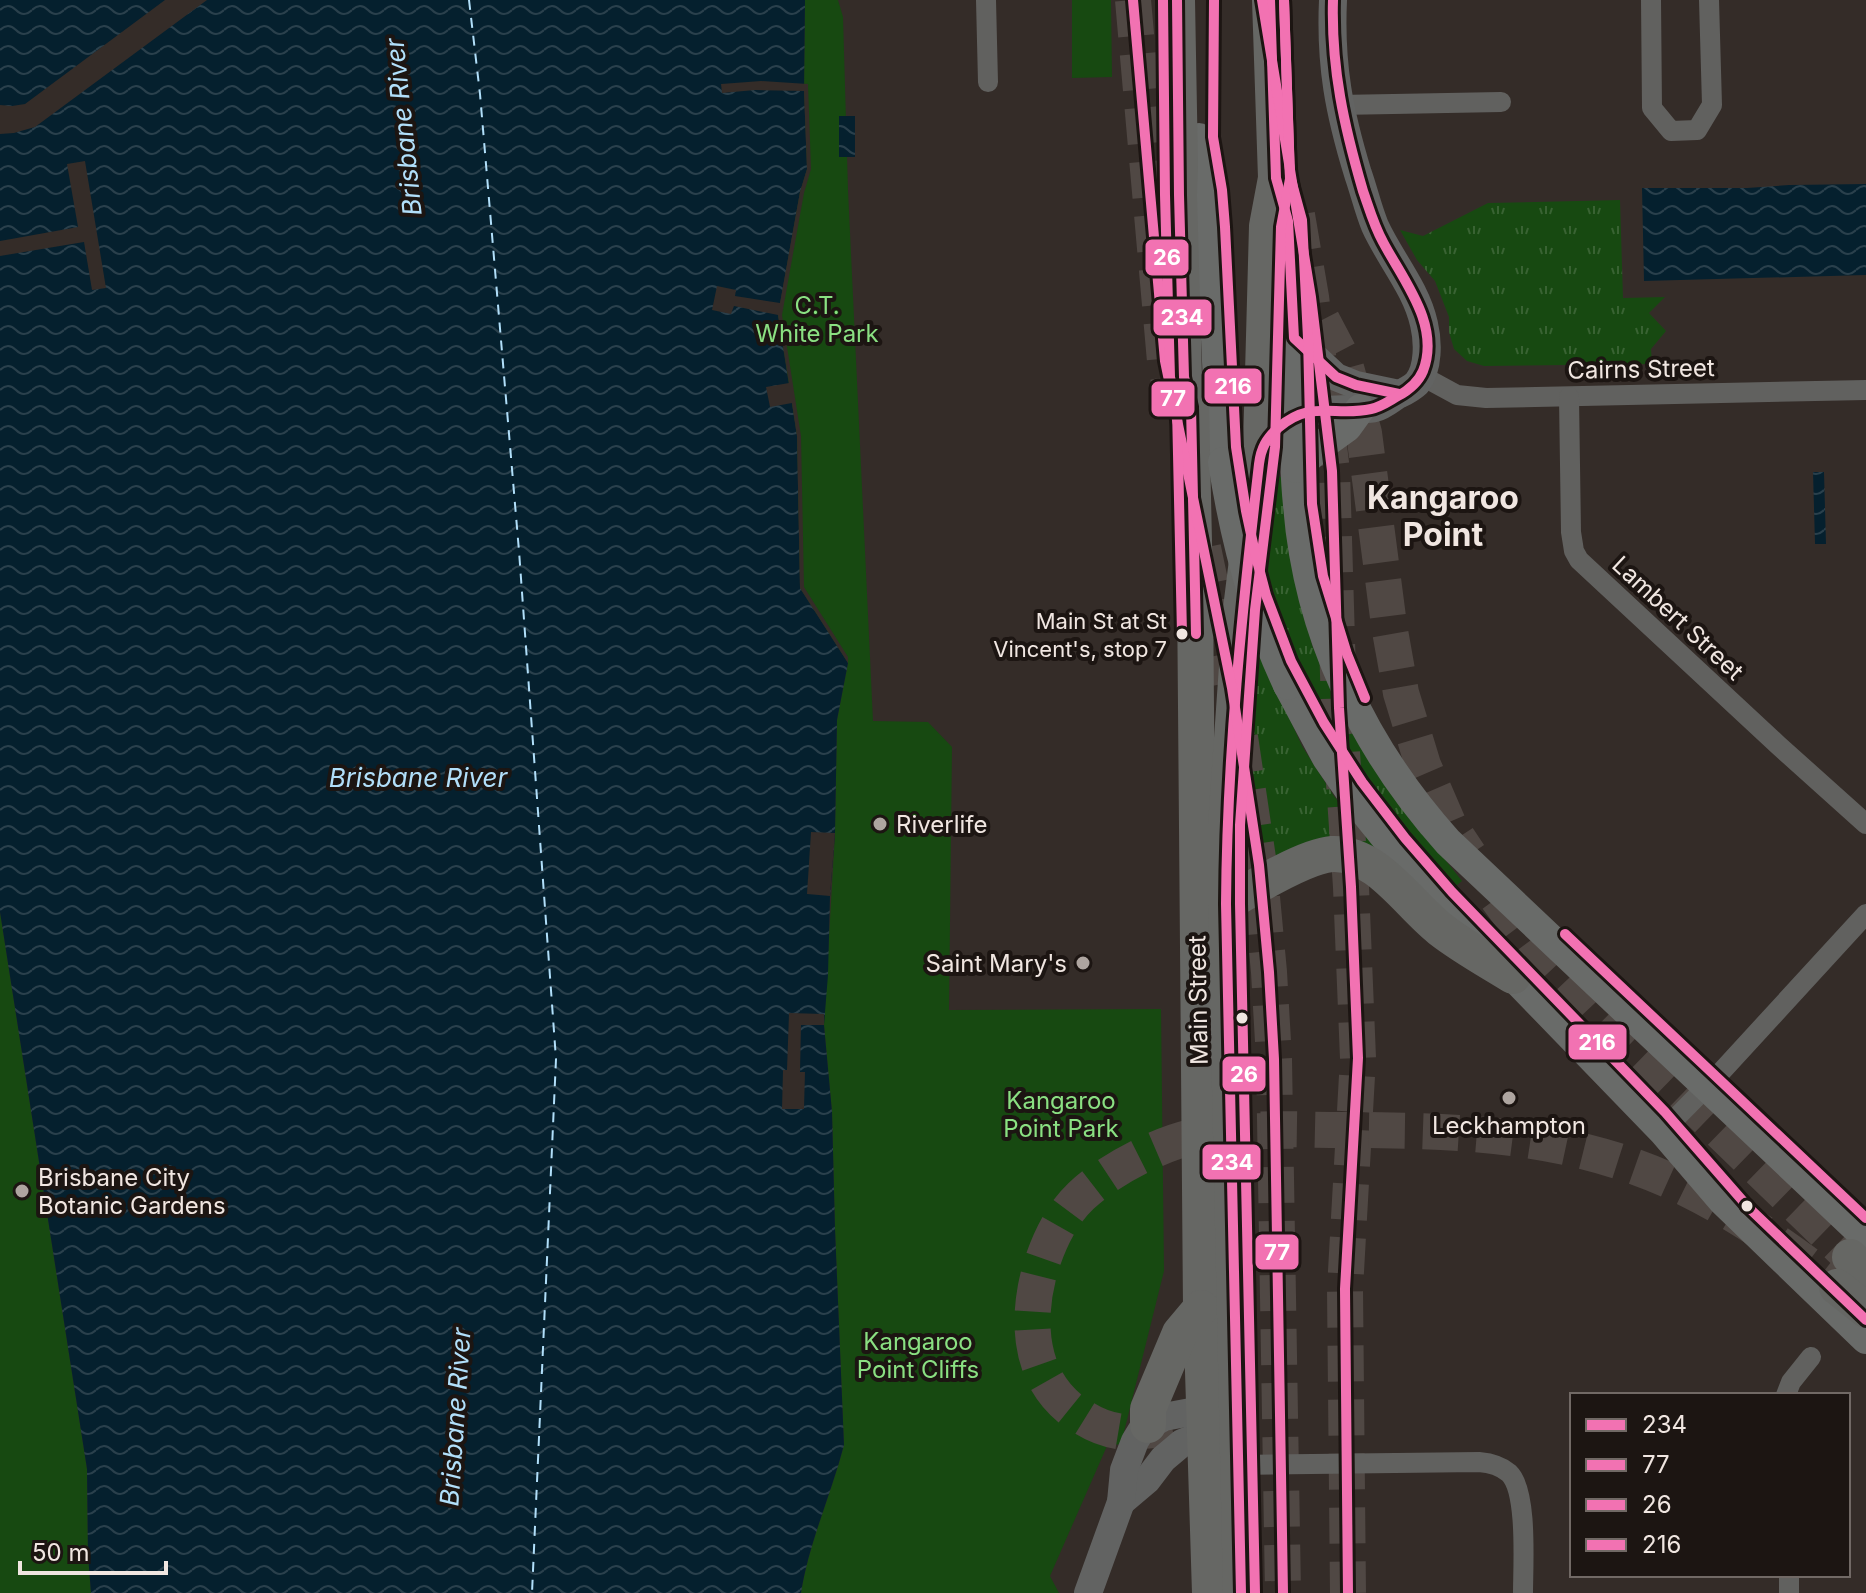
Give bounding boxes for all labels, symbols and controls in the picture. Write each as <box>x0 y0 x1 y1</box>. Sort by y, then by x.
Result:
water label: Brisbane River <box>378 35 428 217</box>
line badge: 26 <box>1144 238 1190 277</box>
text: 26 <box>1153 244 1181 270</box>
park label: C.T. White Park <box>755 291 879 348</box>
line badge: 234 <box>1152 298 1213 337</box>
text: 234 <box>1161 304 1203 330</box>
street label: Cairns Street <box>1567 353 1715 385</box>
line badge: 216 <box>1203 367 1263 405</box>
text: 216 <box>1214 373 1252 399</box>
line badge: 77 <box>1150 380 1196 418</box>
text: 77 <box>1160 385 1186 411</box>
district label: Kangaroo Point <box>1367 478 1519 554</box>
street label: Lambert Street <box>1606 550 1750 686</box>
place label: Main St at St Vincent's, stop 7 <box>993 608 1167 662</box>
marker: Main St at St Vincent's, stop 7 <box>1174 626 1190 642</box>
water label: Brisbane River <box>329 762 509 793</box>
place label: Riverlife <box>896 810 987 839</box>
marker: Riverlife <box>871 815 889 833</box>
street label: Main Street <box>1182 935 1214 1065</box>
place label: Saint Mary's <box>926 949 1067 978</box>
marker: Saint Mary's <box>1074 954 1092 972</box>
unlabelled marker <box>1234 1010 1250 1026</box>
line badge: 216 <box>1567 1023 1628 1061</box>
text: 216 <box>1578 1029 1616 1055</box>
line badge: 26 <box>1221 1055 1267 1093</box>
text: 26 <box>1230 1061 1258 1087</box>
park label: Kangaroo Point Park <box>1003 1086 1119 1143</box>
marker: Leckhampton <box>1500 1089 1518 1107</box>
place label: Leckhampton <box>1432 1111 1586 1140</box>
line badge: 234 <box>1201 1143 1262 1181</box>
text: 234 <box>1211 1149 1253 1175</box>
place label: Brisbane City Botanic Gardens <box>38 1163 226 1220</box>
marker: Brisbane City Botanic Gardens <box>13 1182 31 1200</box>
unlabelled marker <box>1739 1198 1755 1214</box>
line badge: 77 <box>1254 1233 1300 1271</box>
text: 77 <box>1264 1239 1290 1265</box>
water label: Brisbane River <box>433 1326 477 1507</box>
park label: Kangaroo Point Cliffs <box>857 1327 979 1384</box>
legend <box>1570 1393 1850 1577</box>
text: 234 <box>1642 1410 1687 1439</box>
text: 77 <box>1642 1450 1670 1479</box>
text: 26 <box>1642 1490 1672 1519</box>
scale bar <box>20 1525 166 1575</box>
text: 216 <box>1642 1530 1681 1559</box>
text: 50 m <box>32 1538 90 1567</box>

